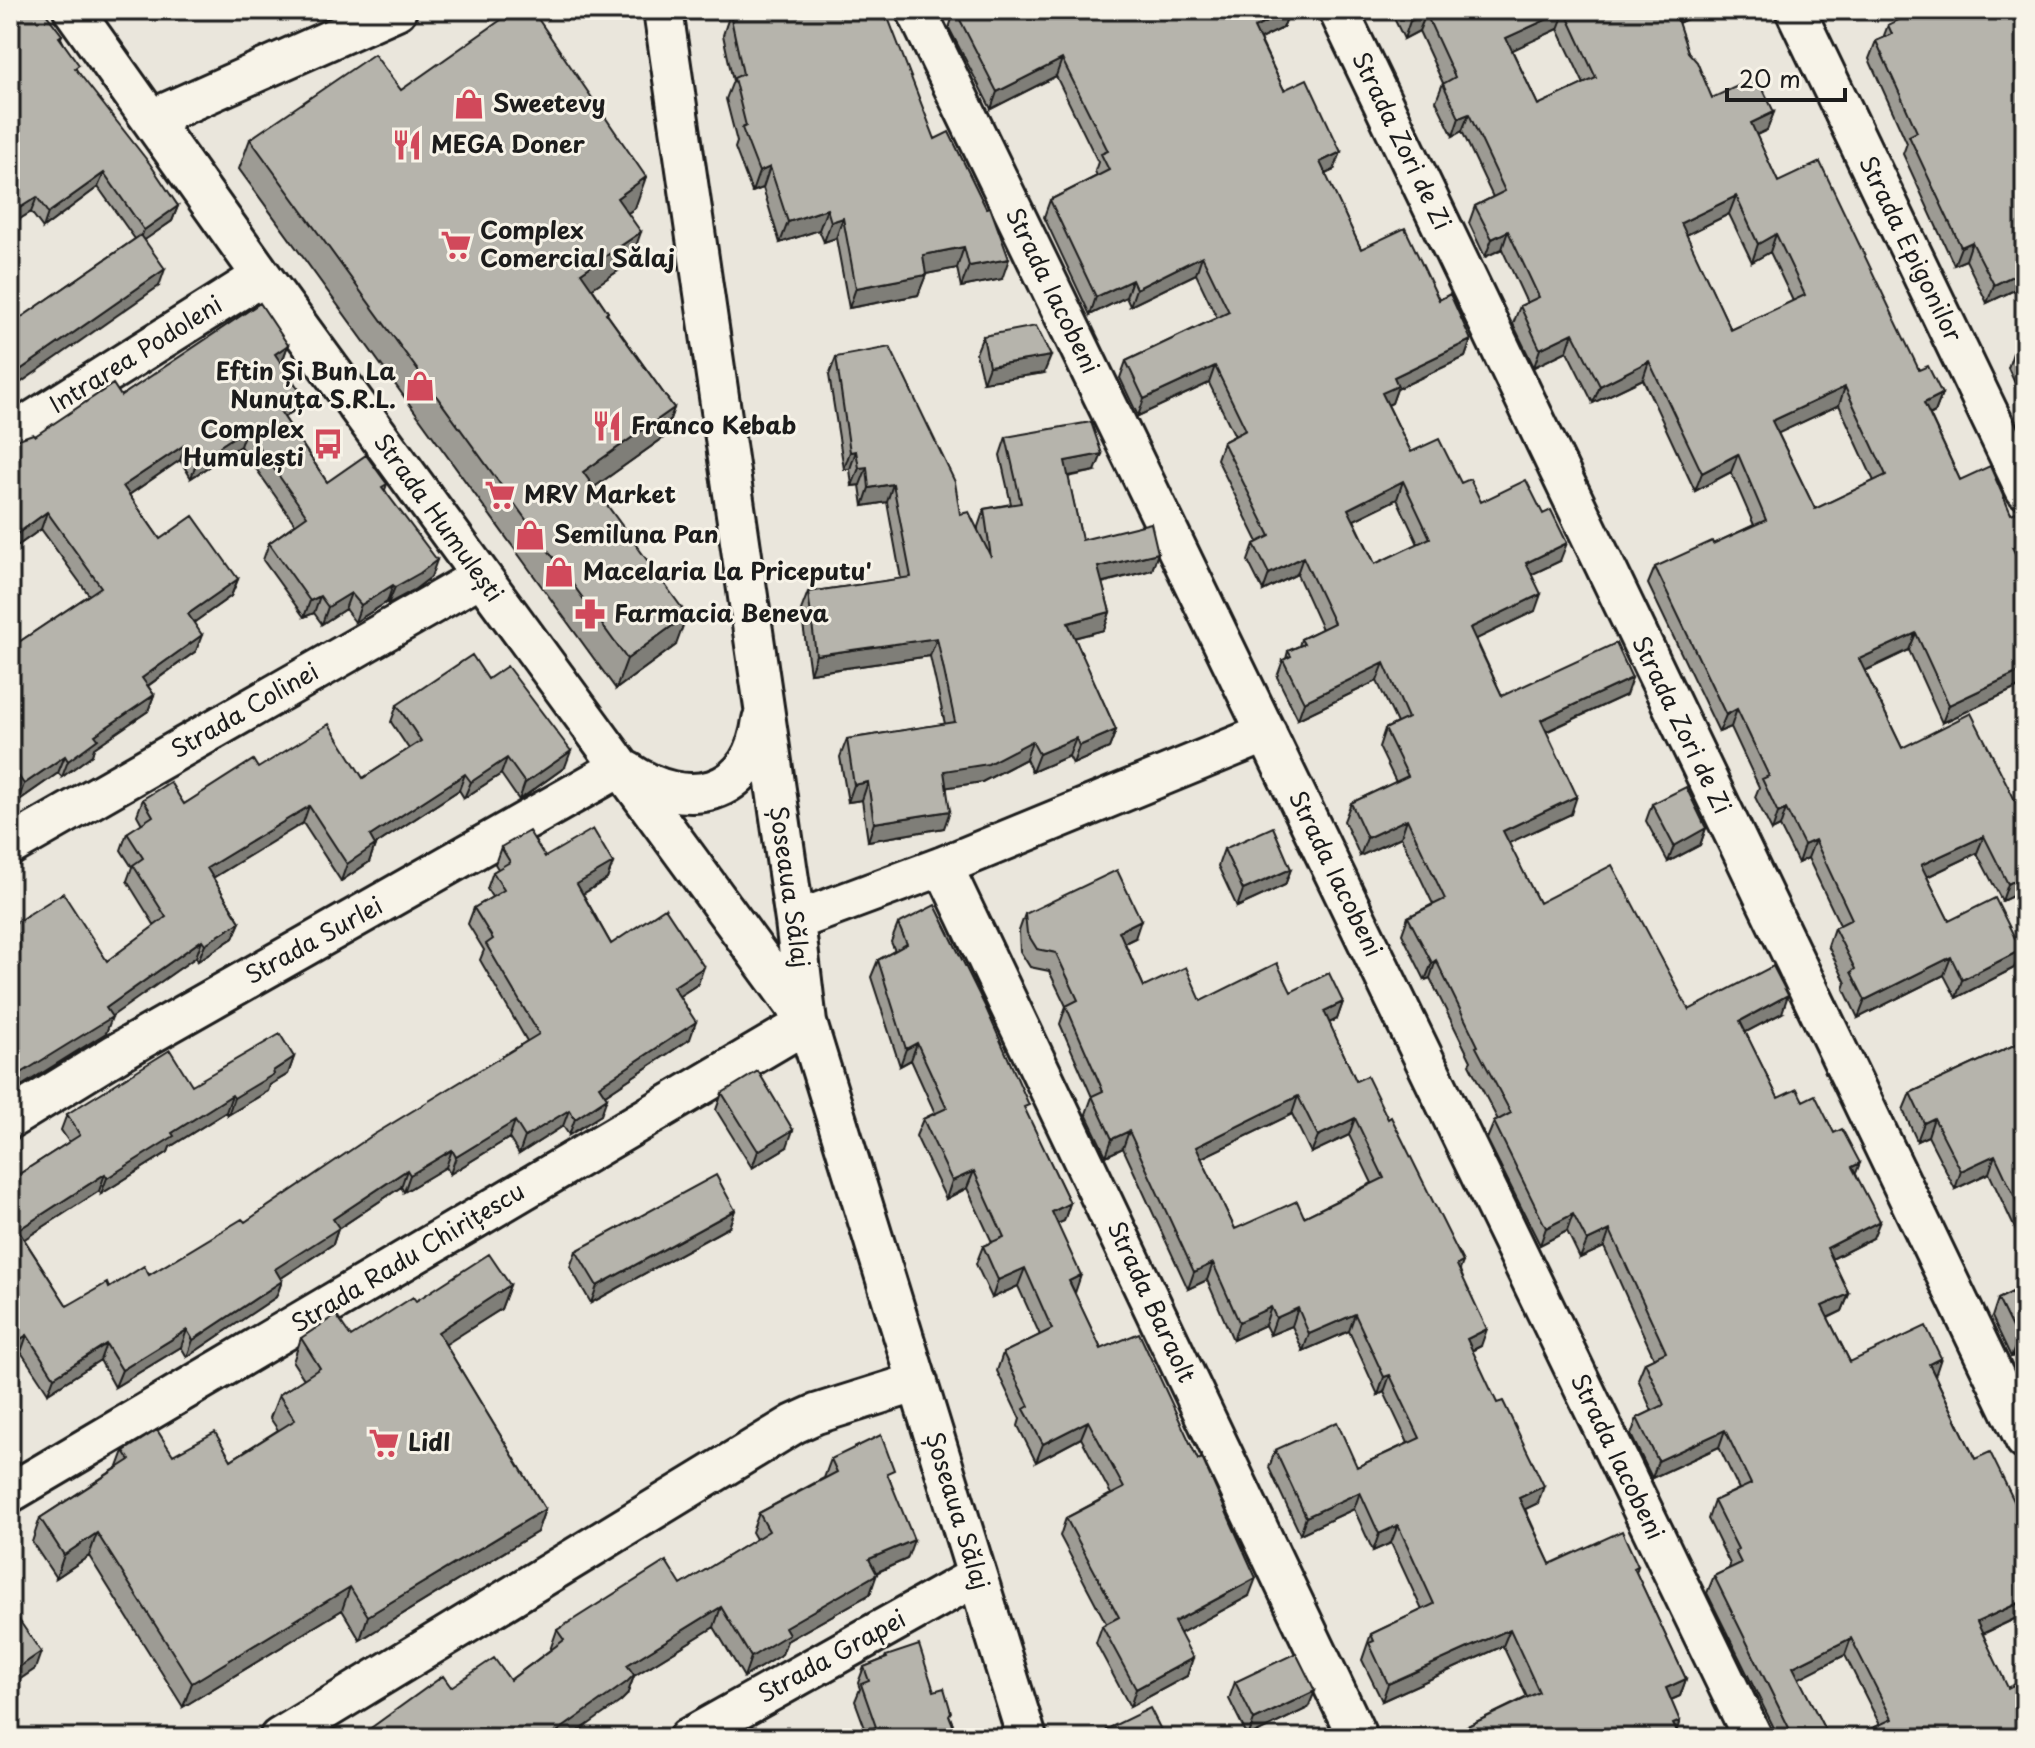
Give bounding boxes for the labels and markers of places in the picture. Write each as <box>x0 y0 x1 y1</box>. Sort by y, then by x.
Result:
place label: Sweetevy <box>493 84 606 120</box>
shop icon: Sweetevy <box>452 87 486 121</box>
place label: MEGA Doner <box>431 125 586 161</box>
restaurant icon: MEGA Doner <box>390 128 424 162</box>
place label: Complex Comercial Sălaj <box>480 211 675 275</box>
supermarket icon: Complex Comercial Sălaj <box>439 228 473 262</box>
place label: Eftin Și Bun La Nunuța S.R.L. <box>216 352 396 416</box>
shop icon: Eftin Și Bun La Nunuța S.R.L. <box>403 369 437 403</box>
place label: Franco Kebab <box>631 406 796 442</box>
restaurant icon: Franco Kebab <box>590 409 624 443</box>
place label: Complex Humulești <box>183 410 305 474</box>
bus stop icon: Complex Humulești <box>311 427 345 461</box>
place label: MRV Market <box>524 475 676 511</box>
supermarket icon: MRV Market <box>483 478 517 512</box>
place label: Semiluna Pan <box>554 515 719 551</box>
shop icon: Semiluna Pan <box>513 518 547 552</box>
place label: Macelaria La Priceputu' <box>583 552 872 588</box>
shop icon: Macelaria La Priceputu' <box>542 555 576 589</box>
place label: Farmacia Beneva <box>614 594 829 630</box>
pharmacy icon: Farmacia Beneva <box>573 597 607 631</box>
place label: Lidl <box>408 1423 450 1459</box>
supermarket icon: Lidl <box>367 1426 401 1460</box>

